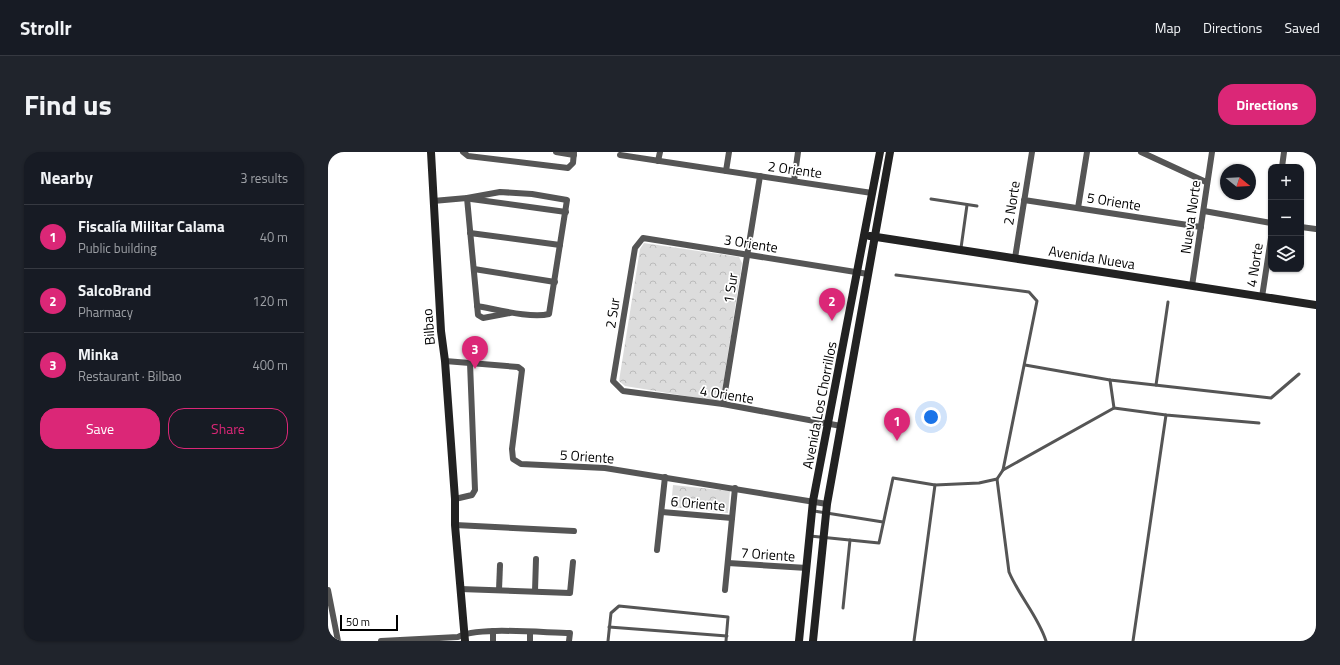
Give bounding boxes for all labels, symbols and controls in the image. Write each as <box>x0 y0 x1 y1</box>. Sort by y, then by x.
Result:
text: Strollr <box>20 13 72 42</box>
text: Map <box>1155 17 1181 38</box>
text: Directions <box>1203 17 1262 38</box>
text: Saved <box>1284 17 1320 38</box>
text: Find us <box>24 83 112 126</box>
button: Directions <box>1218 84 1316 125</box>
street label: 2 Oriente <box>766 155 824 183</box>
north arrow <box>1220 164 1256 200</box>
map controls <box>1268 164 1304 272</box>
button: + <box>1268 164 1304 200</box>
text: Nearby <box>40 165 93 191</box>
text: 3 results <box>240 168 288 188</box>
street label: 2 Norte <box>997 179 1025 227</box>
street label: Nueva Norte <box>1174 179 1206 255</box>
street label: 5 Oriente <box>1085 186 1143 216</box>
button: − <box>1268 200 1304 236</box>
text: Fiscalía Militar Calama <box>78 215 225 238</box>
text: 1 <box>49 227 57 247</box>
text: 40 m <box>260 227 288 247</box>
street label: 3 Oriente <box>722 228 780 258</box>
button: layers <box>1268 236 1304 272</box>
text: Public building <box>78 238 157 258</box>
street label: Avenida Nueva <box>1047 240 1137 274</box>
street label: 4 Norte <box>1240 241 1268 289</box>
street label: 1 Sur <box>717 271 743 305</box>
text: SalcoBrand <box>78 279 151 302</box>
pin: 2 <box>819 288 845 321</box>
text: 2 <box>49 291 57 311</box>
text: 120 m <box>252 291 288 311</box>
street label: 2 Sur <box>599 296 625 330</box>
text: Pharmacy <box>78 302 133 322</box>
street label: Bilbao <box>416 308 440 346</box>
pin: 3 <box>462 336 488 369</box>
street label: Avenida Los Chorrillos <box>796 340 842 470</box>
text: Minka <box>78 343 118 366</box>
text: 3 <box>49 355 57 375</box>
text: 400 m <box>252 355 288 375</box>
text: Restaurant · Bilbao <box>78 366 182 386</box>
street label: 4 Oriente <box>698 379 756 409</box>
your location <box>921 407 941 427</box>
button: Save <box>40 408 160 449</box>
button: Share <box>168 408 288 449</box>
pin: 1 <box>884 408 910 441</box>
street label: 5 Oriente <box>559 444 615 468</box>
street label: 6 Oriente <box>670 490 726 516</box>
street label: 7 Oriente <box>740 542 796 566</box>
scale bar <box>340 613 398 632</box>
text: 50 m <box>346 614 370 630</box>

